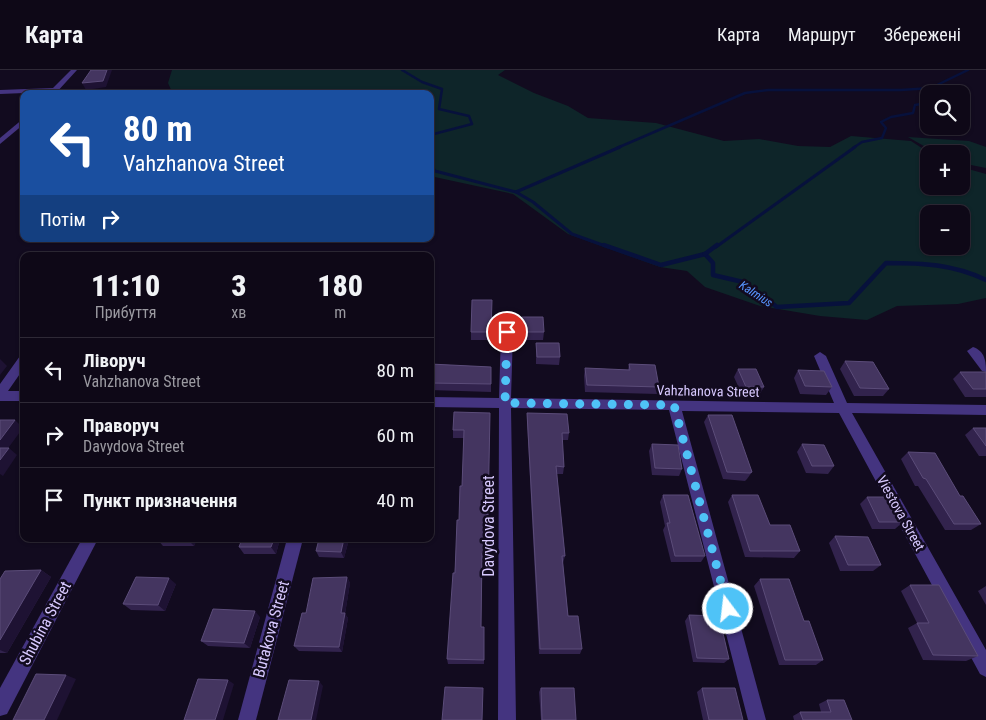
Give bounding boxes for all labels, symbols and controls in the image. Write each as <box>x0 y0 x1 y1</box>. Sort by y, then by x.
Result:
text: Карта <box>25 21 83 49</box>
text: Карта <box>717 24 760 45</box>
text: Маршрут <box>788 24 856 45</box>
text: Збережені <box>884 24 961 45</box>
map controls <box>920 85 970 255</box>
button: search <box>920 85 970 135</box>
text: 80 m <box>123 109 192 150</box>
icon: left <box>40 110 105 175</box>
button: + <box>920 145 970 195</box>
text: Vahzhanova Street <box>123 151 285 176</box>
icon: right <box>96 205 124 233</box>
button: − <box>920 205 970 255</box>
text: Потім <box>40 208 86 231</box>
text: 11:10 <box>91 268 160 303</box>
text: 3 <box>231 268 246 303</box>
text: 180 <box>317 268 363 303</box>
water label: Kalmius <box>737 278 775 310</box>
text: Прибуття <box>95 303 156 322</box>
text: хв <box>231 303 246 322</box>
text: m <box>334 303 346 322</box>
pin <box>486 311 528 353</box>
icon: arrive <box>493 318 521 346</box>
text: Ліворуч <box>83 349 145 372</box>
icon: left <box>40 356 68 384</box>
text: 80 m <box>377 359 414 382</box>
text: Vahzhanova Street <box>83 372 201 391</box>
street label: Vahzhanova Street <box>656 382 760 400</box>
text: Праворуч <box>83 414 159 437</box>
icon: right <box>40 421 68 449</box>
text: 60 m <box>377 424 414 447</box>
text: Davydova Street <box>83 437 185 456</box>
street label: Viestova Street <box>874 473 928 553</box>
street label: Davydova Street <box>479 475 498 577</box>
icon: arrive <box>40 486 68 514</box>
text: Пункт призначення <box>83 489 237 512</box>
text: 40 m <box>377 489 414 512</box>
street label: Shubina Street <box>15 578 75 668</box>
street label: Butakova Street <box>249 578 293 680</box>
position arrow <box>701 582 753 634</box>

